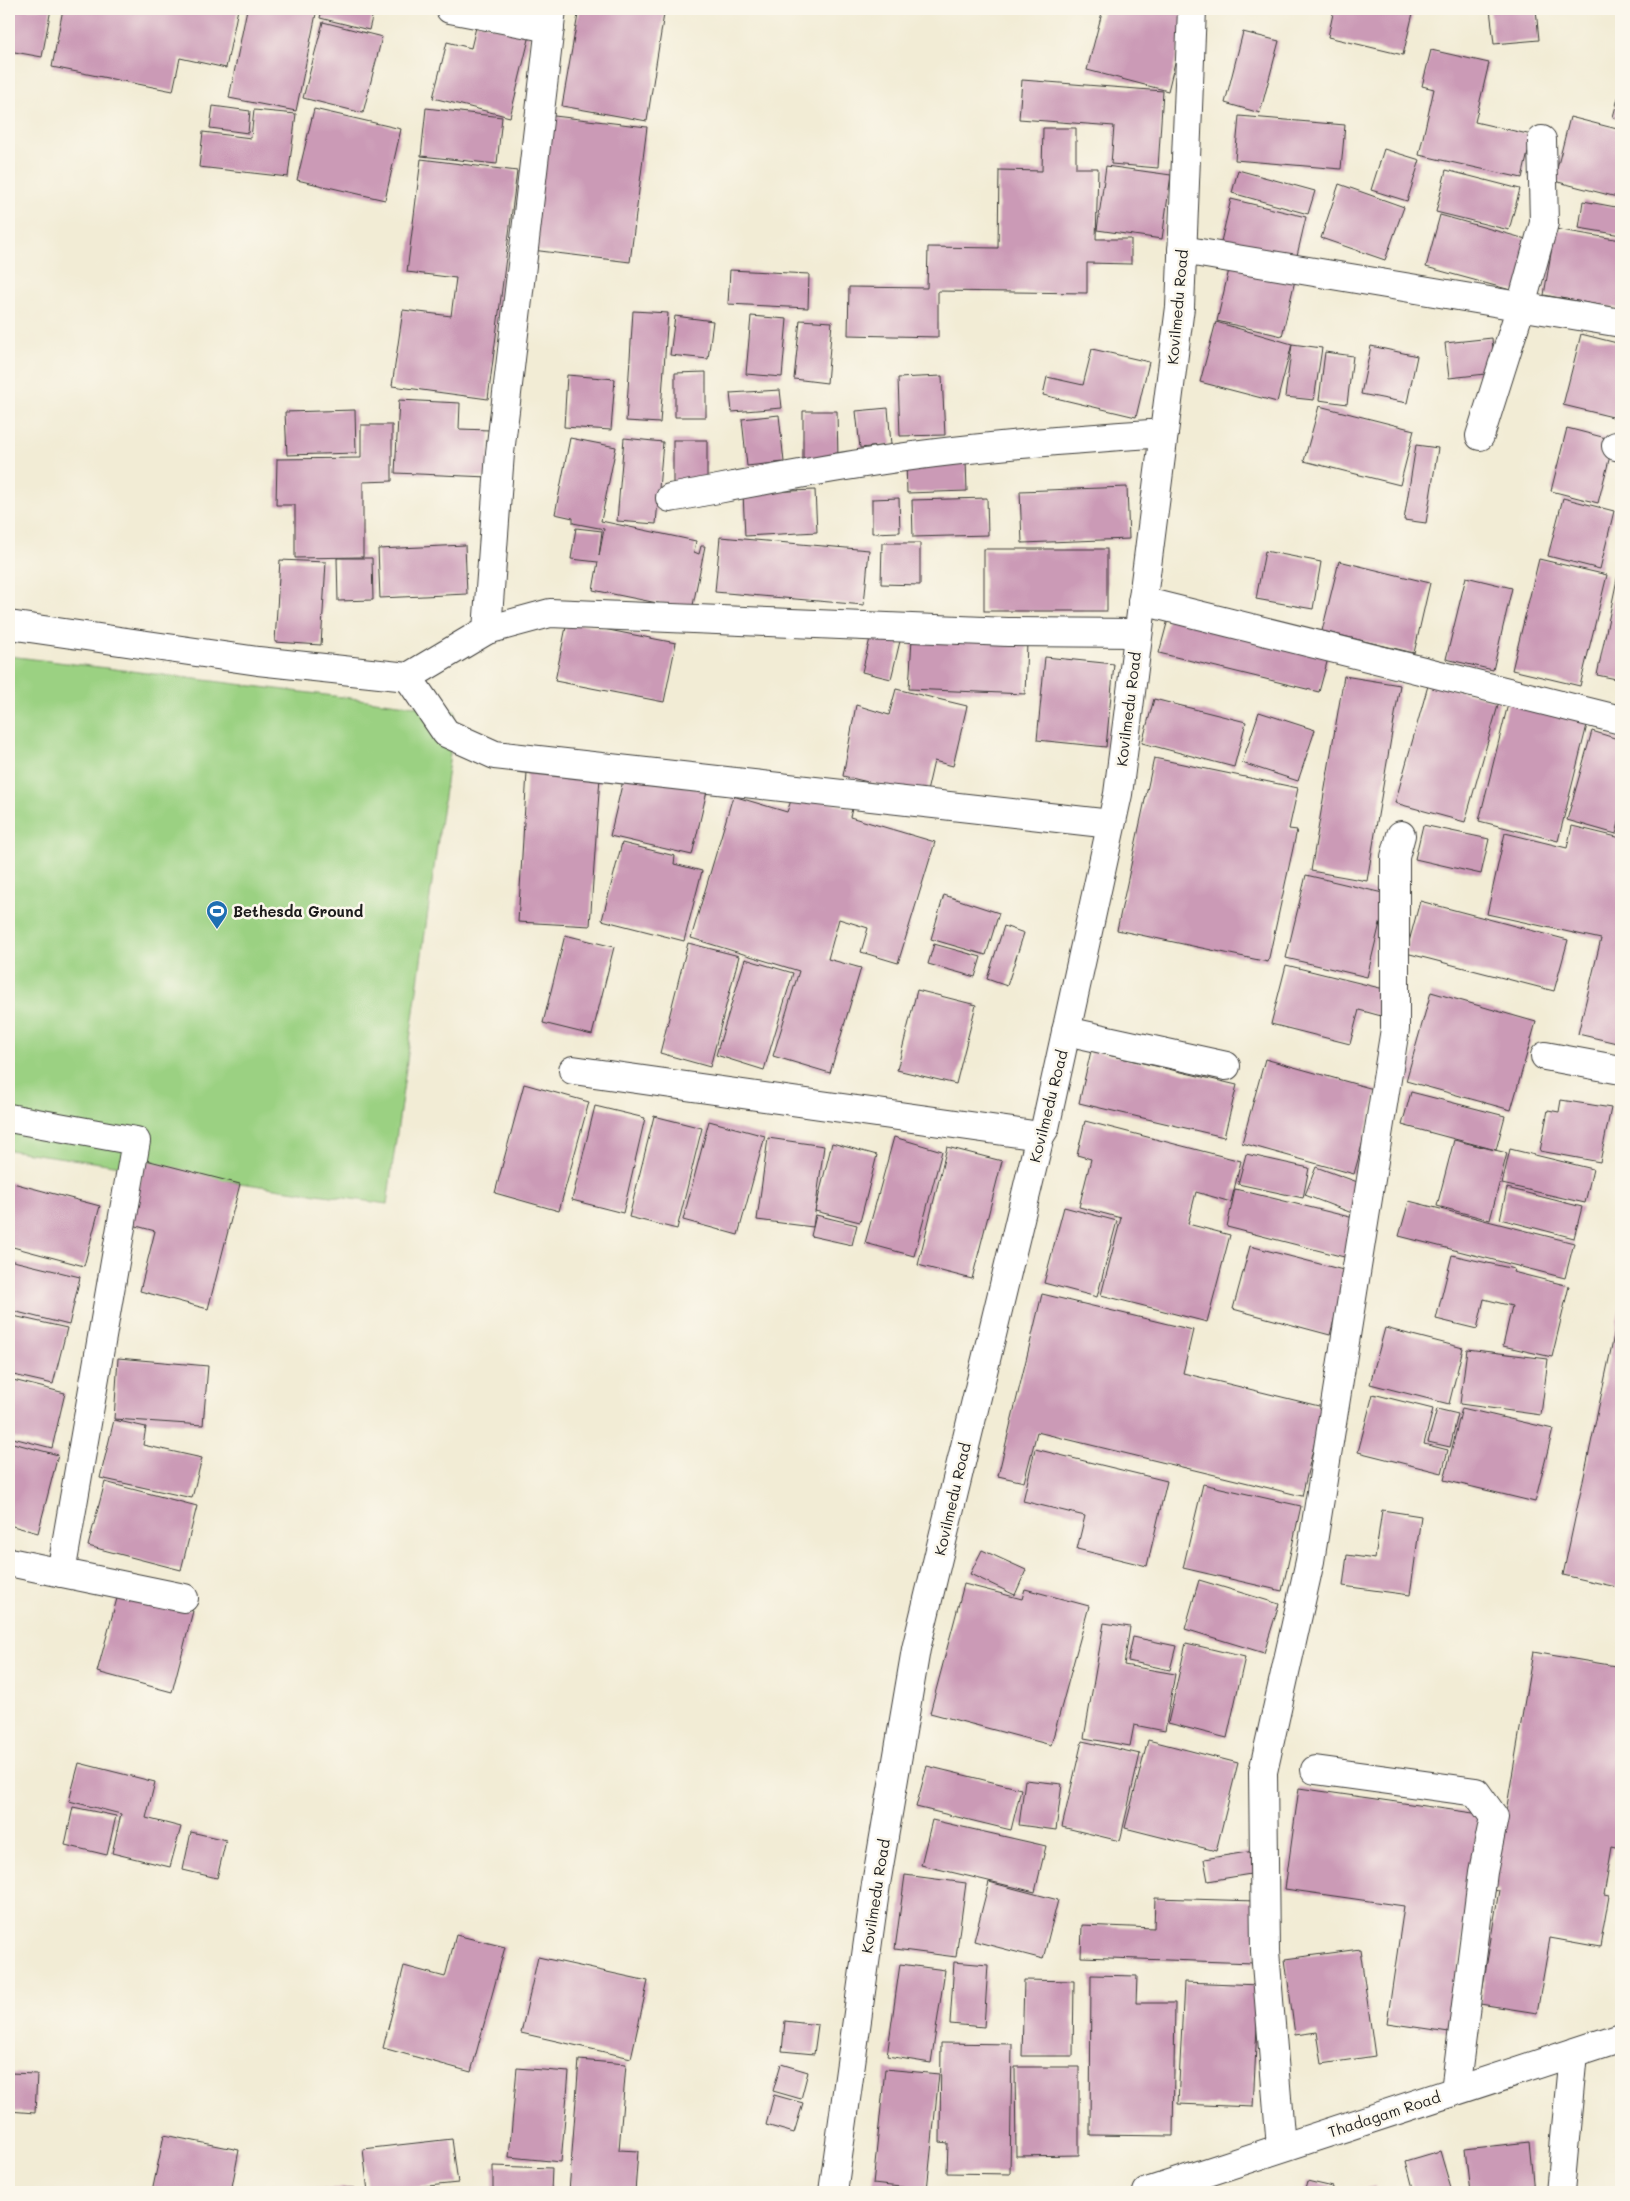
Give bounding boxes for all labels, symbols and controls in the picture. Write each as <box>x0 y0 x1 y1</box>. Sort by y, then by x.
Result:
street label: Kovilmedu Road <box>1162 249 1192 365</box>
street label: Kovilmedu Road <box>1111 651 1145 767</box>
sports icon: Bethesda Ground <box>205 899 229 930</box>
place label: Bethesda Ground <box>233 901 364 921</box>
street label: Kovilmedu Road <box>1024 1048 1072 1164</box>
street label: Kovilmedu Road <box>929 1441 975 1557</box>
street label: Kovilmedu Road <box>856 1837 894 1955</box>
street label: Thadagam Road <box>1325 2086 1443 2142</box>

